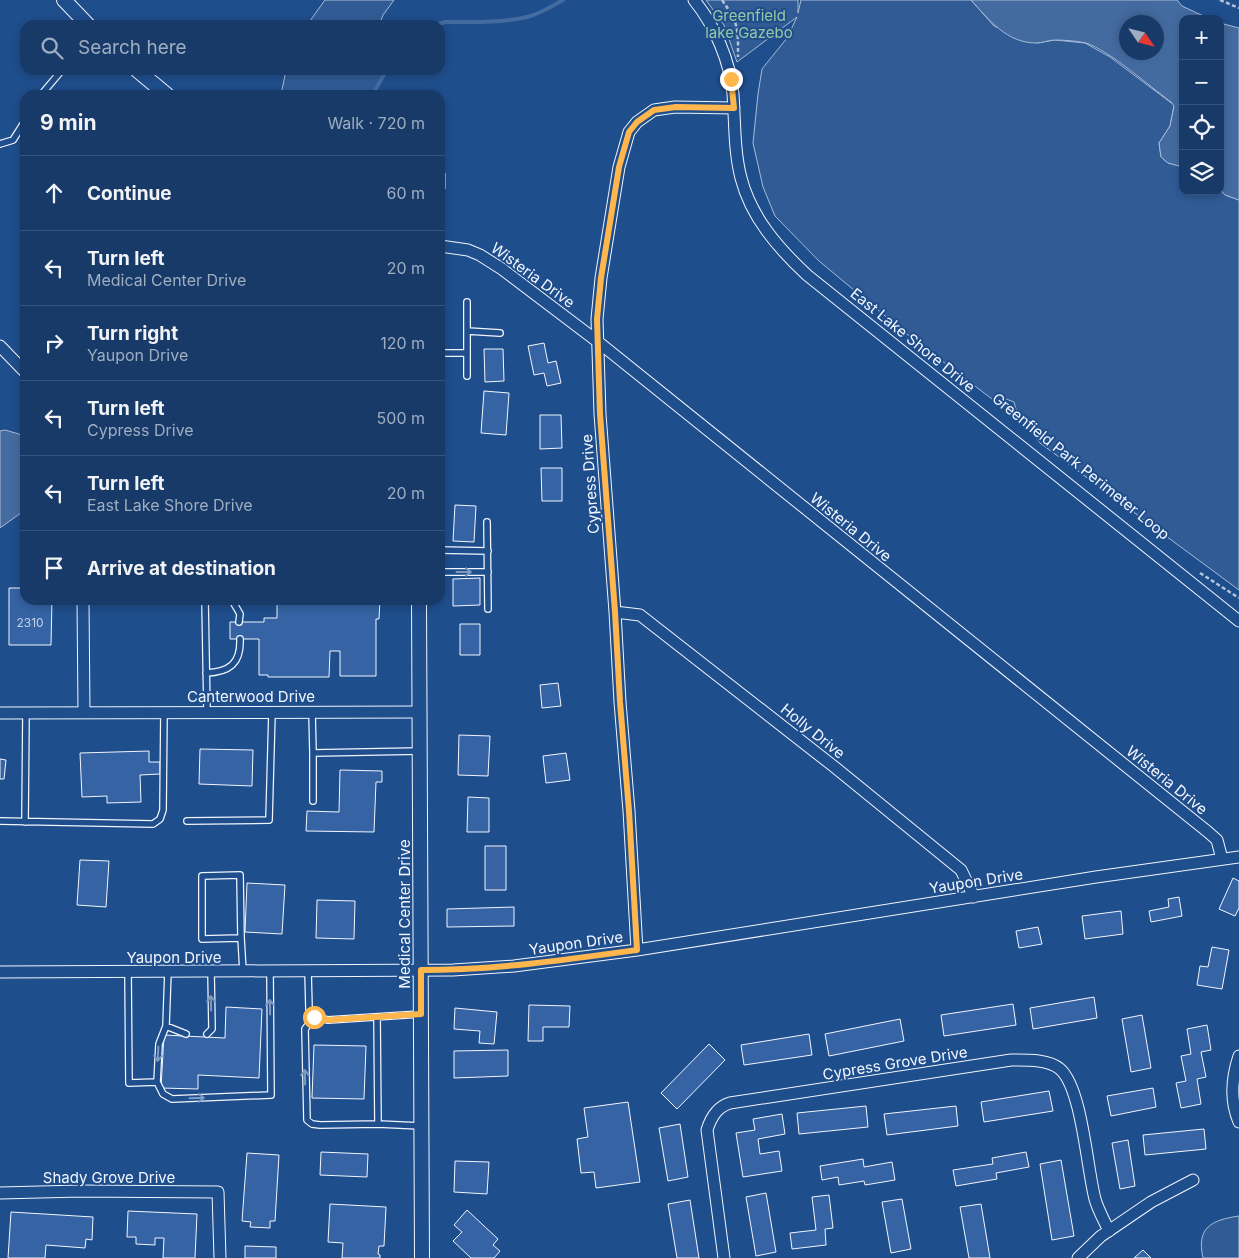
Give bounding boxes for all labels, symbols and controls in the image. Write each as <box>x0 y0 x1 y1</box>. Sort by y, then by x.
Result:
park label: Greenfield lake Gazebo <box>705 6 793 42</box>
north arrow <box>1119 15 1164 60</box>
map controls <box>1179 15 1224 195</box>
button: + <box>1179 15 1224 60</box>
search box <box>20 20 445 75</box>
icon: search <box>38 34 66 62</box>
text: Search here <box>78 36 187 59</box>
button: − <box>1179 60 1224 105</box>
route end <box>720 68 743 91</box>
button: locate <box>1179 105 1224 150</box>
text: 9 min <box>40 110 97 135</box>
text: Walk · 720 m <box>327 113 425 133</box>
button: layers <box>1179 150 1224 195</box>
icon: ahead <box>40 179 68 207</box>
text: Continue <box>87 182 172 205</box>
text: 60 m <box>386 183 425 203</box>
street label: Wisteria Drive <box>487 238 579 312</box>
text: Turn left <box>87 247 165 270</box>
icon: left <box>40 254 68 282</box>
text: 20 m <box>387 258 425 278</box>
text: Medical Center Drive <box>87 270 246 290</box>
street label: East Lake Shore Drive <box>847 284 979 396</box>
text: Turn right <box>87 322 178 345</box>
icon: right <box>40 329 68 357</box>
text: 120 m <box>380 333 425 353</box>
text: Yaupon Drive <box>87 345 188 365</box>
street label: Greenfield Park Perimeter Loop <box>988 388 1174 544</box>
text: Turn left <box>87 397 165 420</box>
icon: left <box>40 404 68 432</box>
text: 500 m <box>377 408 425 428</box>
text: Cypress Drive <box>87 420 194 440</box>
street label: Cypress Drive <box>577 433 603 535</box>
text: Turn left <box>87 472 165 495</box>
icon: left <box>40 479 68 507</box>
text: 20 m <box>387 483 425 503</box>
street label: Wisteria Drive <box>806 488 896 566</box>
text: East Lake Shore Drive <box>87 495 253 515</box>
icon: arrive <box>40 554 68 582</box>
text: Arrive at destination <box>87 557 276 580</box>
one-way arrow <box>456 567 472 577</box>
house number: 2310 <box>16 615 44 630</box>
street label: Canterwood Drive <box>187 687 315 706</box>
street label: Holly Drive <box>777 699 849 763</box>
street label: Wisteria Drive <box>1122 741 1212 819</box>
street label: Medical Center Drive <box>395 839 414 989</box>
street label: Yaupon Drive <box>928 864 1024 898</box>
street label: Yaupon Drive <box>528 927 624 959</box>
street label: Yaupon Drive <box>127 948 221 967</box>
one-way arrow <box>206 996 216 1012</box>
one-way arrow <box>265 999 275 1016</box>
route start <box>303 1006 326 1029</box>
street label: Cypress Grove Drive <box>821 1042 969 1084</box>
one-way arrow <box>154 1045 163 1061</box>
one-way arrow <box>300 1070 310 1086</box>
one-way arrow <box>189 1094 205 1103</box>
street label: Shady Grove Drive <box>43 1168 175 1187</box>

